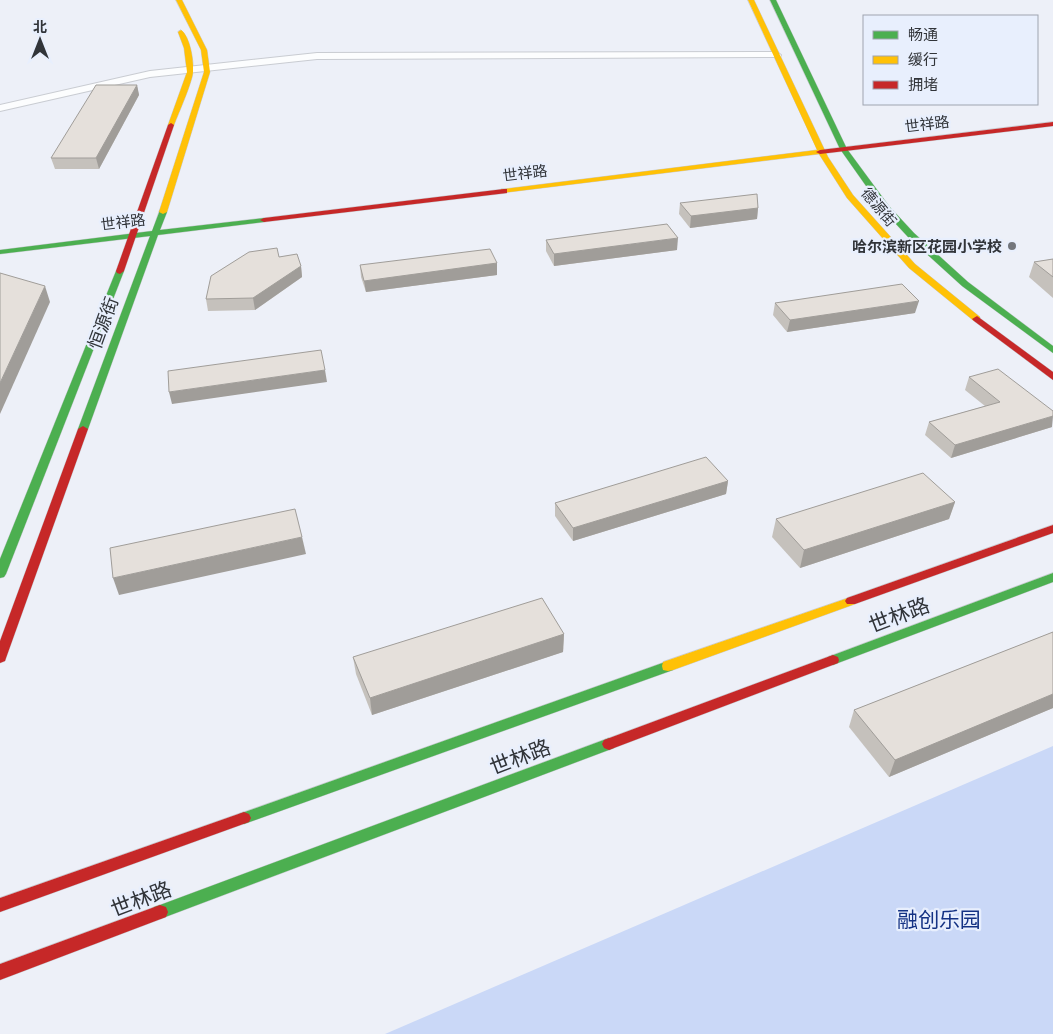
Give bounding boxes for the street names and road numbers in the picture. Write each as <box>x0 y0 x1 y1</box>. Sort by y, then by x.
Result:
street label: 世祥路 <box>903 111 951 137</box>
street label: 世祥路 <box>501 160 549 186</box>
street label: 德源街 <box>856 183 902 231</box>
street label: 世祥路 <box>99 209 147 235</box>
street label: 恒源街 <box>82 293 124 353</box>
street label: 世林路 <box>864 590 934 640</box>
street label: 世林路 <box>485 732 555 782</box>
street label: 世林路 <box>106 874 176 924</box>

